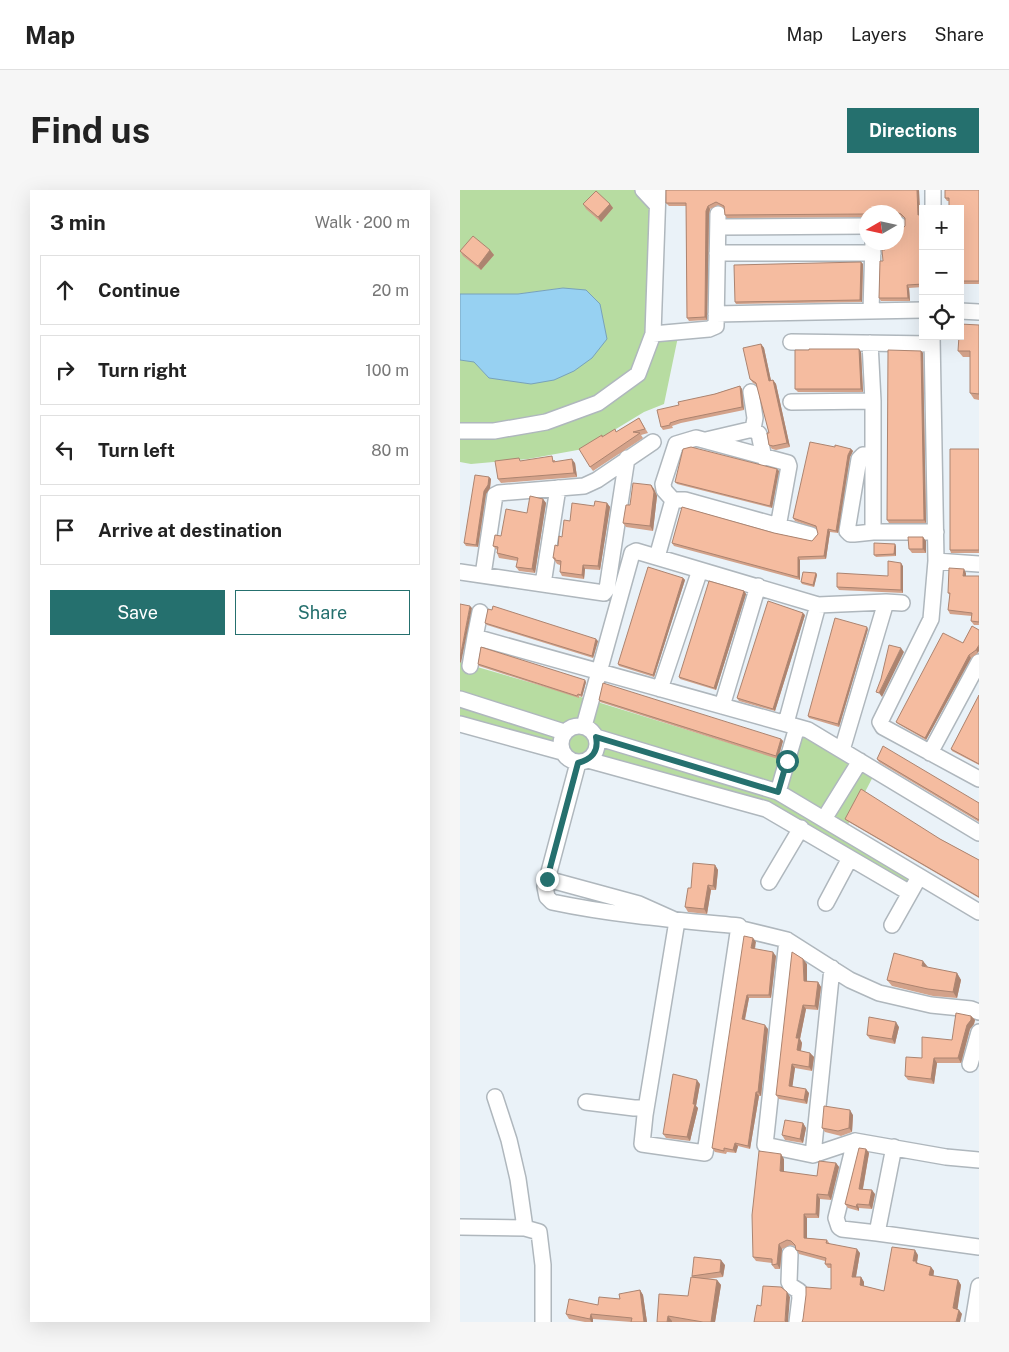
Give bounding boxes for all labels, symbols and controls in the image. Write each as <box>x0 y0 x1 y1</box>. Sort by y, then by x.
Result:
text: Map <box>25 21 75 49</box>
text: Map <box>787 24 823 45</box>
text: Layers <box>851 24 907 45</box>
text: Share <box>935 24 984 45</box>
button: Directions <box>847 108 979 153</box>
text: Find us <box>30 110 150 151</box>
north arrow <box>859 205 904 250</box>
map controls <box>919 205 964 340</box>
button: + <box>919 205 964 250</box>
text: 3 min <box>50 210 106 235</box>
text: Walk · 200 m <box>315 213 410 232</box>
button: − <box>919 250 964 295</box>
icon: ahead <box>51 276 79 304</box>
text: Continue <box>98 279 180 301</box>
text: 20 m <box>372 281 409 300</box>
button: locate <box>919 295 964 340</box>
icon: right <box>51 356 79 384</box>
text: Turn right <box>98 359 187 381</box>
text: 100 m <box>365 361 409 380</box>
icon: left <box>51 436 79 464</box>
text: Turn left <box>98 439 175 461</box>
text: 80 m <box>371 441 409 460</box>
icon: arrive <box>51 516 79 544</box>
text: Arrive at destination <box>98 519 282 541</box>
button: Save <box>50 590 225 635</box>
button: Share <box>235 590 410 635</box>
route start <box>776 750 799 773</box>
route end <box>536 868 559 891</box>

